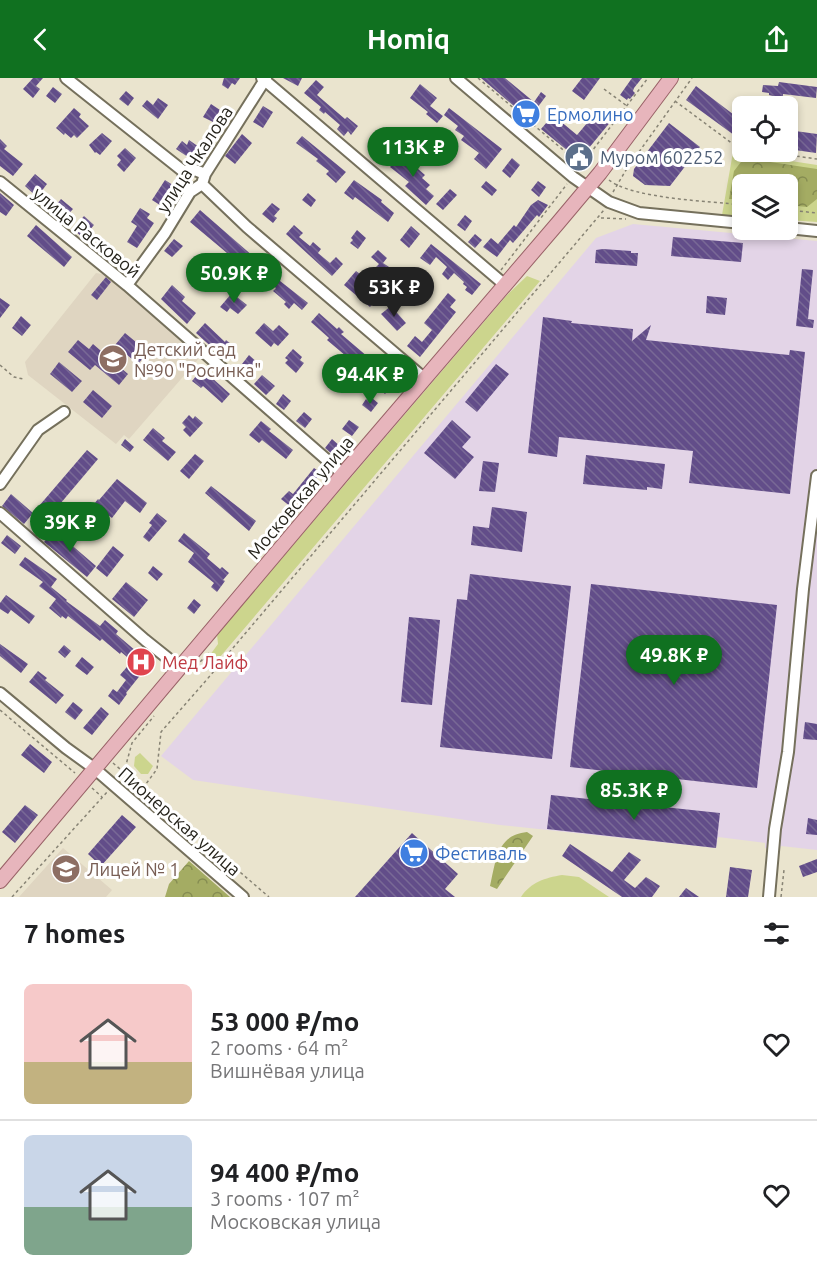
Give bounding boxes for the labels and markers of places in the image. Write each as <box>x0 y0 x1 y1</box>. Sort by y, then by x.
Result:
supermarket icon: Ермолино <box>510 98 542 130</box>
place label: Ермолино <box>547 104 633 124</box>
pin: 113K ₽ <box>364 127 462 178</box>
public building icon: Муром 602252 <box>563 141 595 173</box>
place label: Муром 602252 <box>600 147 724 167</box>
pin: 50.9K ₽ <box>179 253 289 304</box>
pin: 53K ₽ <box>352 267 436 318</box>
place label: Детский сад №90 "Росинка" <box>134 339 261 380</box>
school or university icon: Детский сад №90 "Росинка" <box>97 343 129 375</box>
pin: 94.4K ₽ <box>315 354 425 405</box>
pin: 39K ₽ <box>28 502 112 553</box>
pin: 49.8K ₽ <box>619 635 729 686</box>
hospital icon: Мед Лайф <box>125 646 157 678</box>
place label: Мед Лайф <box>162 652 248 672</box>
pin: 85.3K ₽ <box>579 770 689 821</box>
supermarket icon: Фестиваль <box>398 837 430 869</box>
place label: Фестиваль <box>435 843 527 863</box>
school or university icon: Лицей № 1 <box>50 853 82 885</box>
place label: Лицей № 1 <box>87 859 179 879</box>

